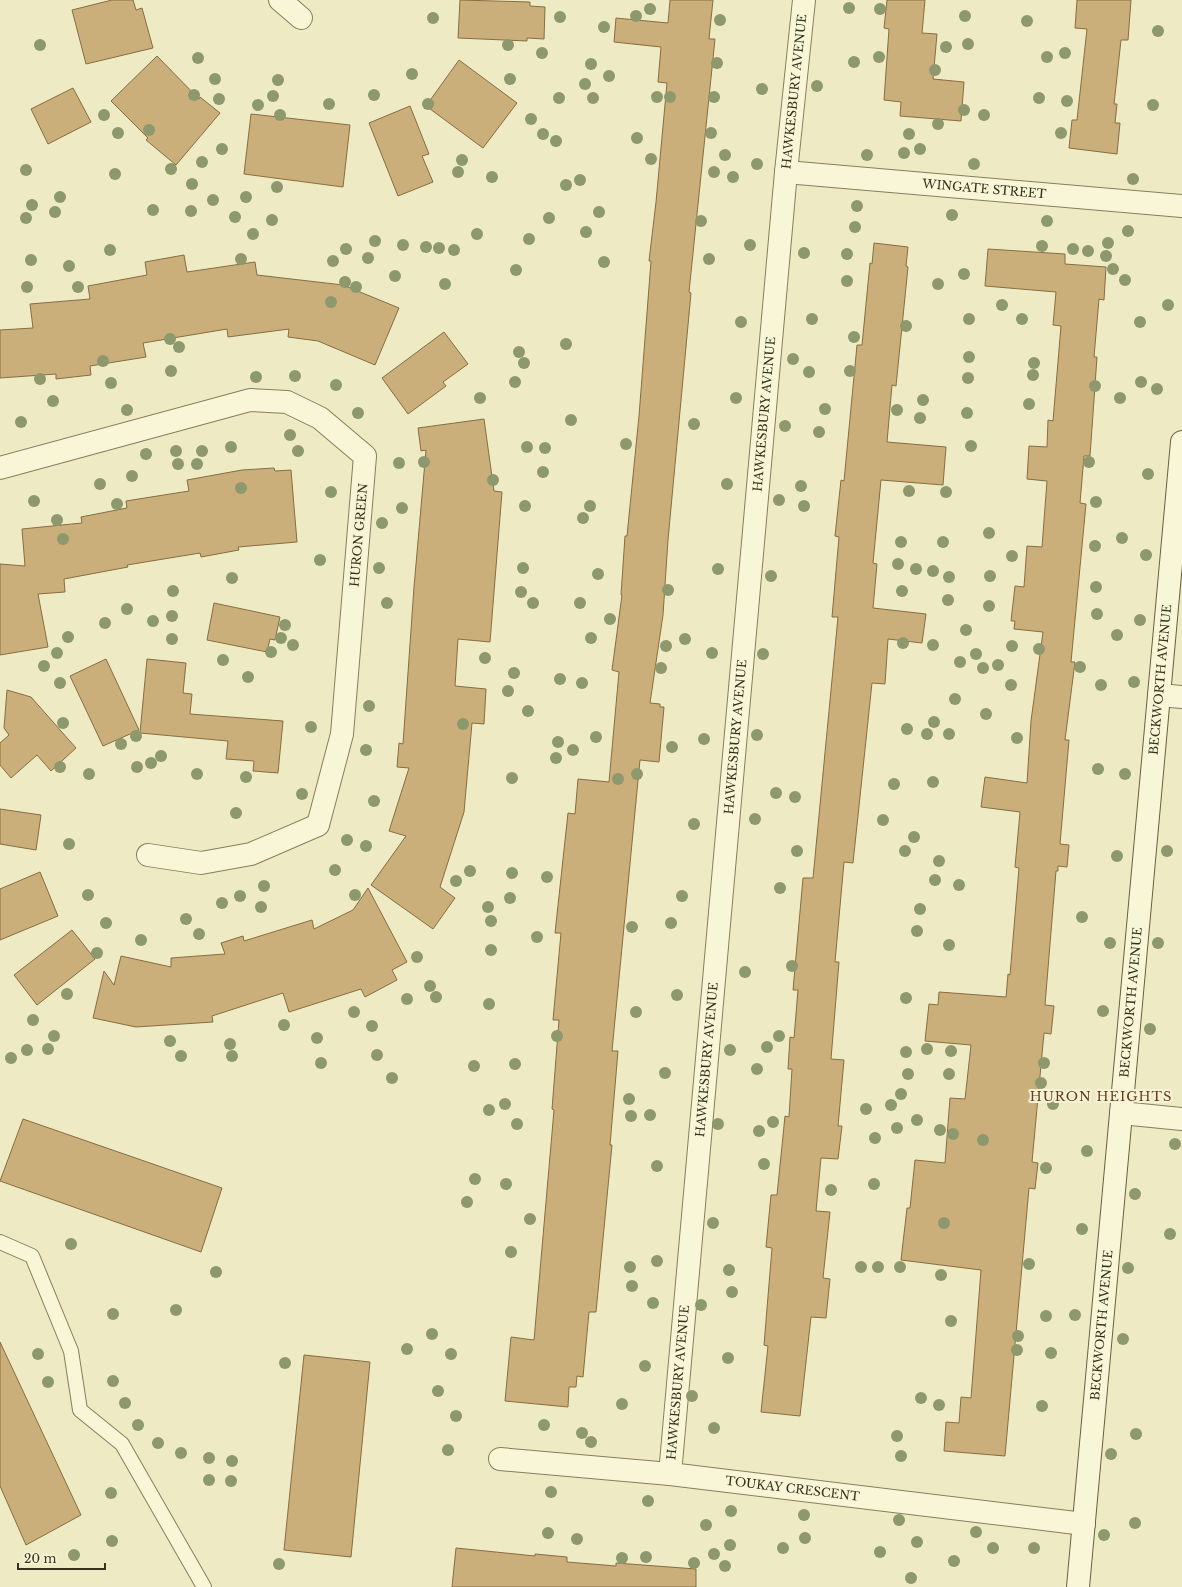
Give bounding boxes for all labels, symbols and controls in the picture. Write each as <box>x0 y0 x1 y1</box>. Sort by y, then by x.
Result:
street label: HAWKESBURY AVENUE <box>778 13 810 170</box>
street label: WINGATE STREET <box>921 176 1047 201</box>
street label: HAWKESBURY AVENUE <box>750 336 778 492</box>
street label: HURON GREEN <box>346 482 371 588</box>
street label: BECKWORTH AVENUE <box>1146 603 1174 756</box>
street label: HAWKESBURY AVENUE <box>721 658 750 815</box>
street label: BECKWORTH AVENUE <box>1116 926 1145 1078</box>
street label: HAWKESBURY AVENUE <box>692 981 721 1138</box>
district label: HURON HEIGHTS <box>1030 1088 1172 1105</box>
street label: BECKWORTH AVENUE <box>1087 1249 1116 1401</box>
street label: HAWKESBURY AVENUE <box>663 1304 692 1460</box>
street label: TOUKAY CRESCENT <box>725 1473 861 1504</box>
scale bar <box>18 1545 105 1571</box>
text: 20 m <box>24 1551 56 1566</box>

